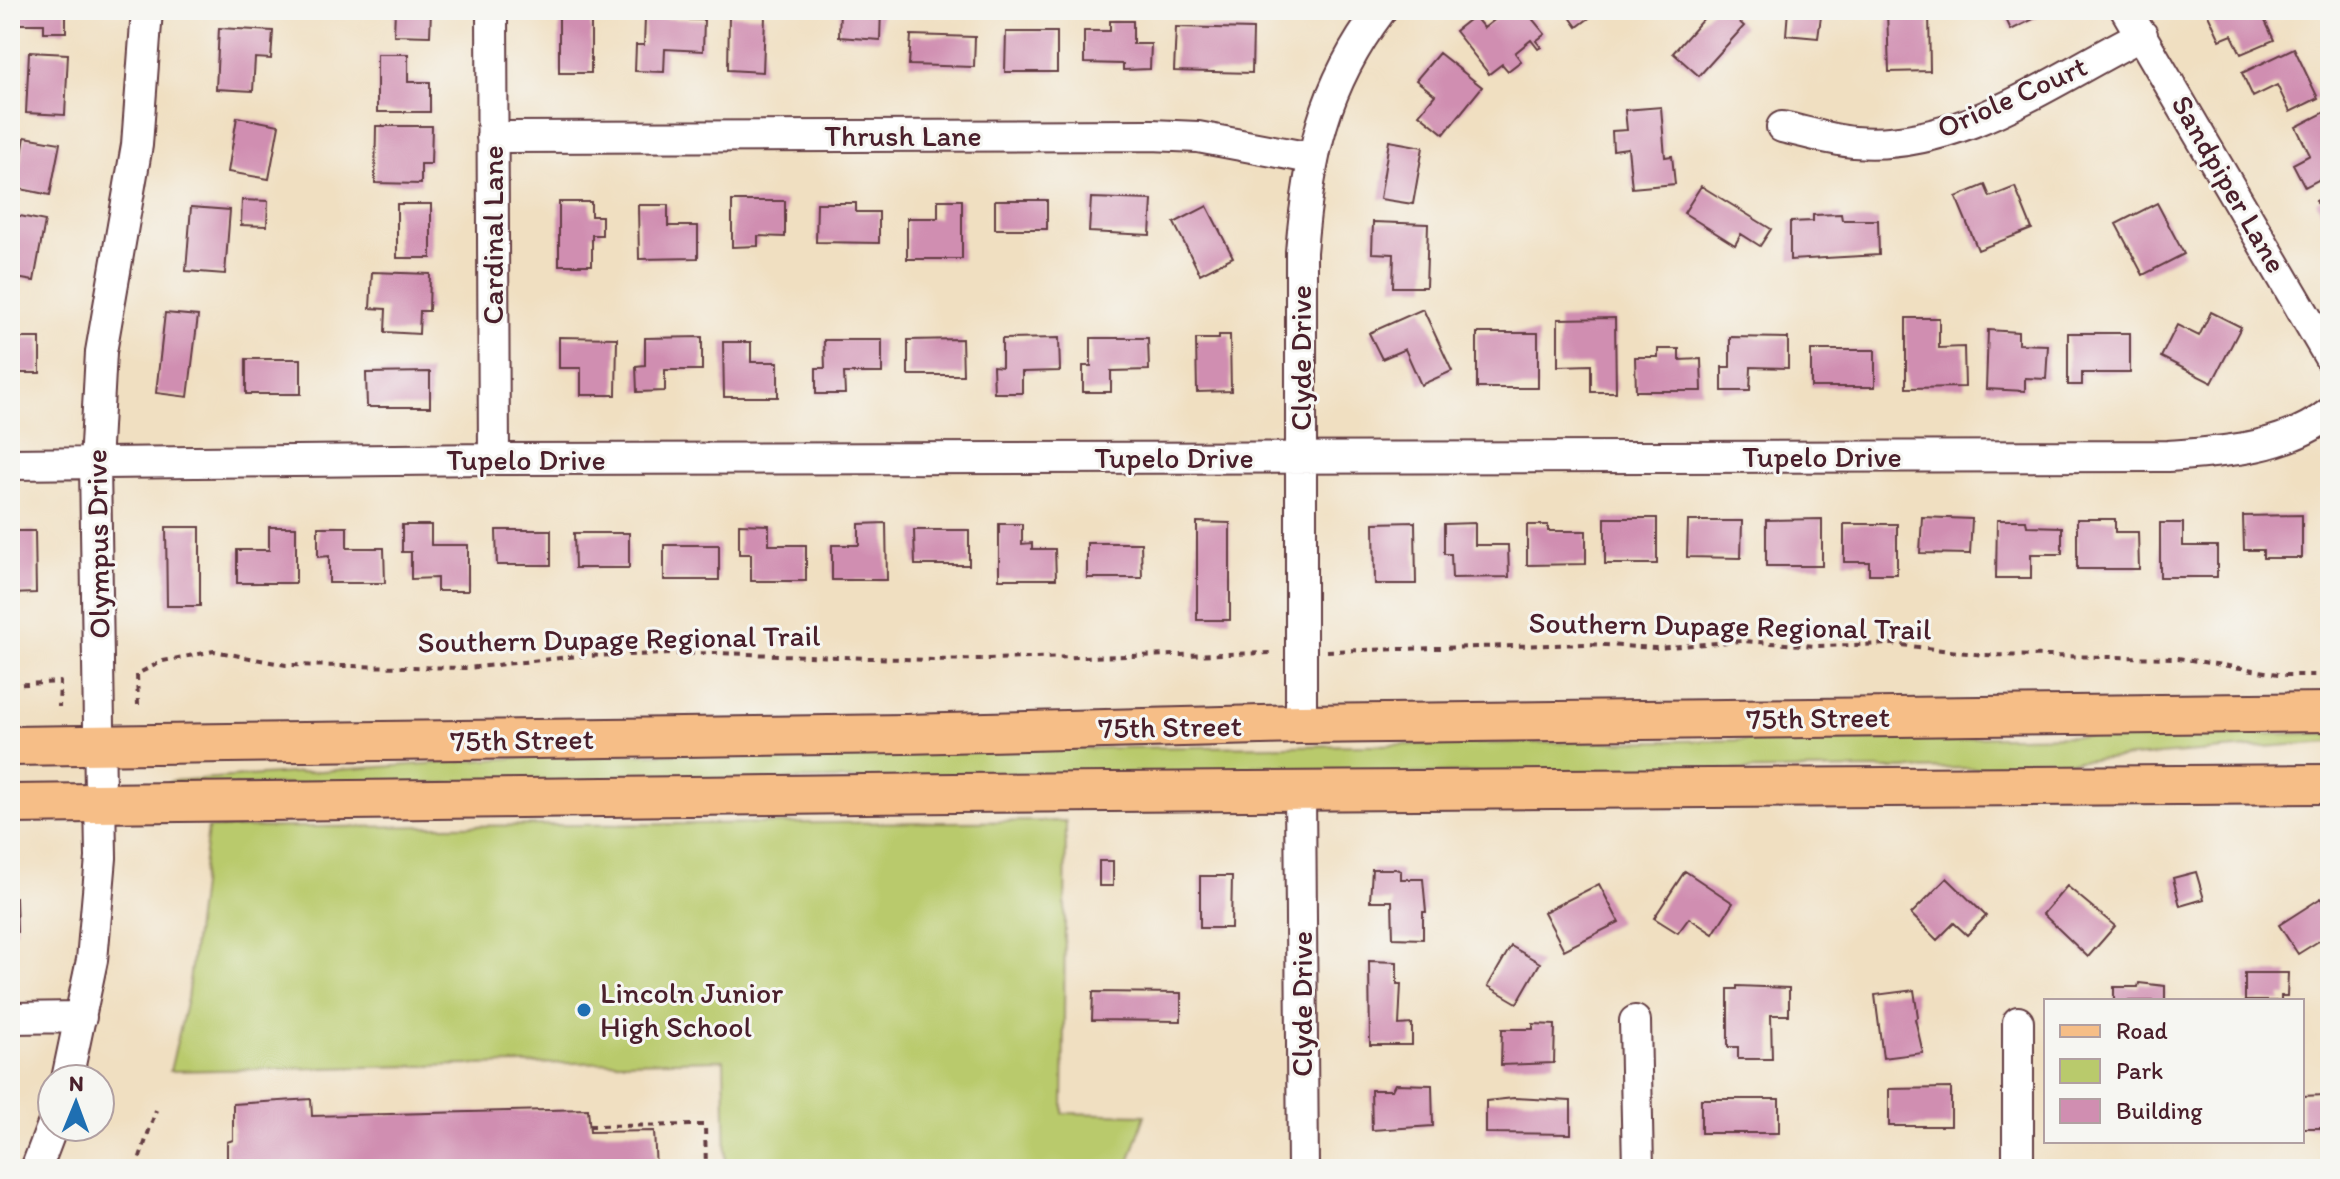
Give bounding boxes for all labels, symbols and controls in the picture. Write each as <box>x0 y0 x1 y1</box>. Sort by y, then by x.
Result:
street label: Oriole Court <box>1931 47 2093 146</box>
street label: Sandpiper Lane <box>2164 88 2295 279</box>
street label: Thrush Lane <box>824 117 982 154</box>
street label: Cardinal Lane <box>474 145 511 325</box>
street label: Clyde Drive <box>1282 285 1319 431</box>
street label: Tupelo Drive <box>1742 438 1902 475</box>
street label: Tupelo Drive <box>1094 439 1254 476</box>
street label: Tupelo Drive <box>446 441 606 478</box>
street label: Olympus Drive <box>77 449 118 639</box>
street label: Southern Dupage Regional Trail <box>1528 603 1932 648</box>
street label: Southern Dupage Regional Trail <box>417 616 821 661</box>
street label: 75th Street <box>1746 698 1890 737</box>
street label: 75th Street <box>1098 707 1242 746</box>
street label: 75th Street <box>450 720 594 759</box>
street label: Clyde Drive <box>1283 931 1320 1077</box>
place label: Lincoln Junior High School <box>600 974 783 1045</box>
legend <box>2044 999 2304 1143</box>
marker: Lincoln Junior High School <box>575 1001 593 1019</box>
text: Road <box>2116 1016 2168 1045</box>
text: Park <box>2116 1056 2163 1085</box>
north arrow <box>36 1063 116 1143</box>
text: N <box>69 1070 84 1097</box>
text: Building <box>2116 1096 2203 1125</box>

